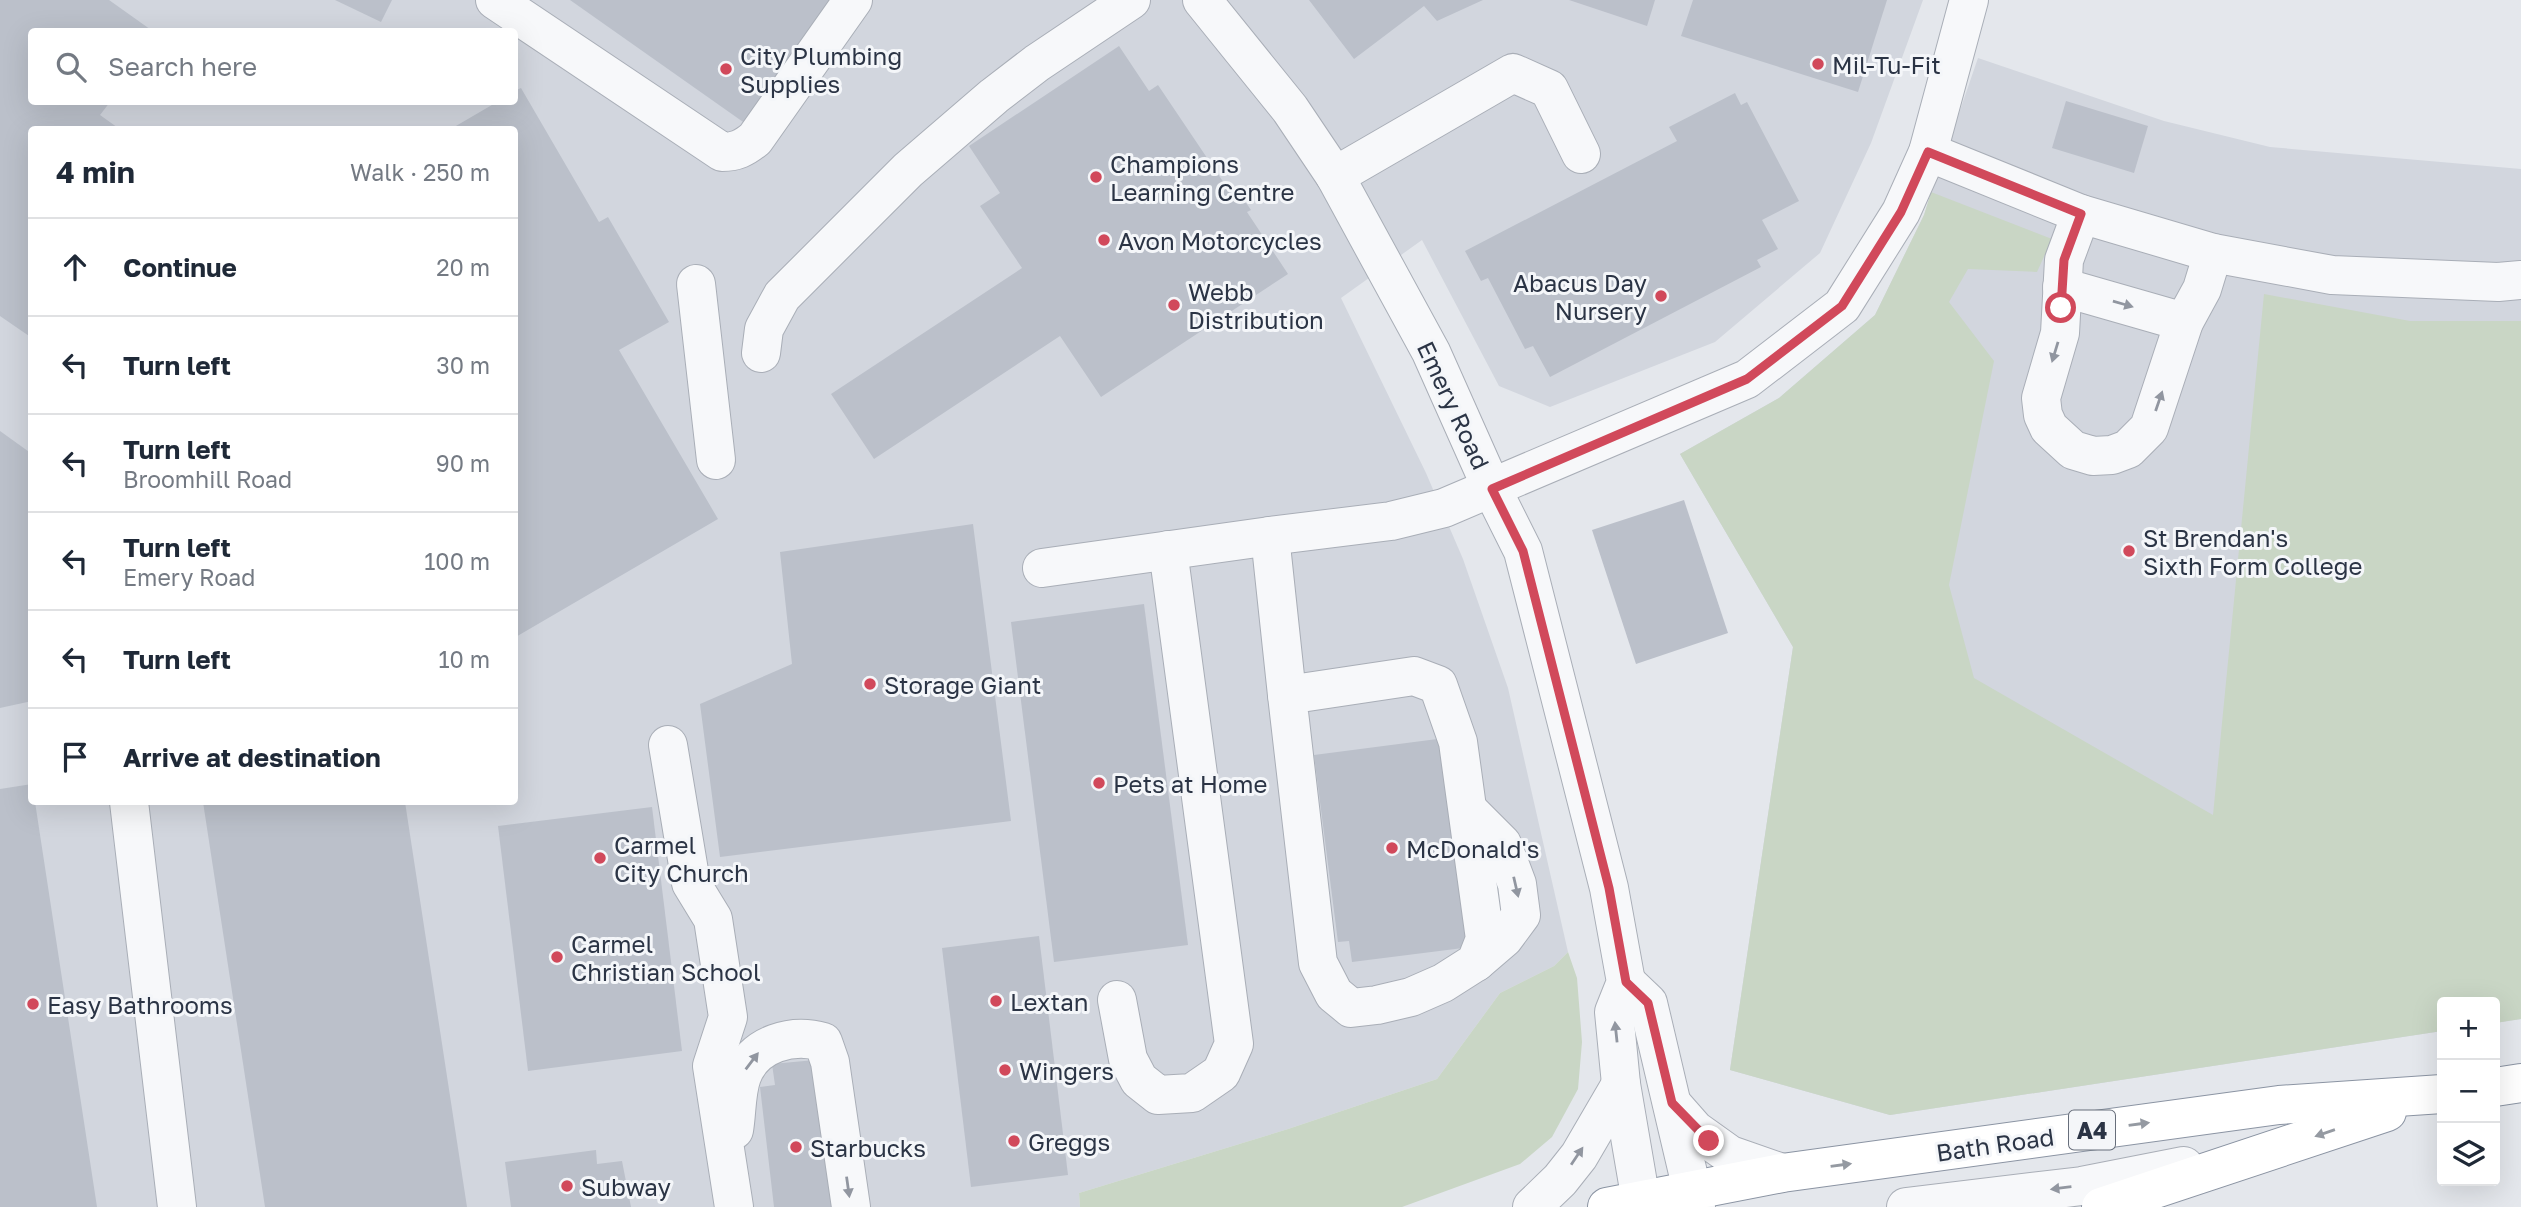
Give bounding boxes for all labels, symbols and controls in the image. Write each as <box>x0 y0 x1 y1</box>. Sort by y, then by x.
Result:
search box <box>28 28 518 105</box>
place label: City Plumbing Supplies <box>740 41 902 98</box>
icon: search <box>52 48 90 86</box>
place label: Mil-Tu-Fit <box>1832 50 1941 79</box>
text: Search here <box>108 51 257 82</box>
marker: Mil-Tu-Fit <box>1810 56 1826 72</box>
marker: City Plumbing Supplies <box>718 61 734 77</box>
place label: Champions Learning Centre <box>1110 149 1294 206</box>
text: 4 min <box>56 154 135 190</box>
text: Walk · 250 m <box>350 158 490 186</box>
marker: Champions Learning Centre <box>1088 169 1104 185</box>
place label: Avon Motorcycles <box>1118 226 1322 255</box>
marker: Avon Motorcycles <box>1096 232 1112 248</box>
icon: ahead <box>56 248 94 286</box>
text: Continue <box>123 252 237 283</box>
text: 20 m <box>436 253 490 281</box>
place label: Abacus Day Nursery <box>1513 268 1647 325</box>
place label: Webb Distribution <box>1188 277 1324 334</box>
marker: Abacus Day Nursery <box>1653 288 1669 304</box>
route start <box>2045 292 2076 323</box>
marker: Webb Distribution <box>1166 297 1182 313</box>
one-way arrow <box>2113 300 2134 310</box>
street label: Emery Road <box>1412 336 1496 474</box>
one-way arrow <box>2049 342 2059 363</box>
icon: left <box>56 346 94 384</box>
text: Turn left <box>123 350 231 381</box>
text: 30 m <box>436 351 490 379</box>
one-way arrow <box>2154 391 2165 412</box>
text: Turn left <box>123 434 231 465</box>
icon: left <box>56 444 94 482</box>
text: 90 m <box>436 449 490 477</box>
text: Broomhill Road <box>123 465 292 493</box>
place label: St Brendan's Sixth Form College <box>2143 523 2362 580</box>
text: Turn left <box>123 532 231 563</box>
icon: left <box>56 542 94 580</box>
marker: St Brendan's Sixth Form College <box>2121 543 2137 559</box>
text: 100 m <box>424 547 490 575</box>
text: Emery Road <box>123 563 255 591</box>
icon: left <box>56 640 94 678</box>
text: Turn left <box>123 644 231 675</box>
text: 10 m <box>438 645 490 673</box>
place label: Storage Giant <box>884 670 1041 699</box>
marker: Storage Giant <box>862 676 878 692</box>
icon: arrive <box>56 738 94 776</box>
text: Arrive at destination <box>123 742 381 773</box>
place label: Pets at Home <box>1113 769 1267 798</box>
marker: Pets at Home <box>1091 775 1107 791</box>
place label: Carmel City Church <box>614 830 749 887</box>
place label: McDonald's <box>1406 834 1539 863</box>
marker: McDonald's <box>1384 840 1400 856</box>
marker: Carmel City Church <box>592 850 608 866</box>
one-way arrow <box>1511 876 1522 898</box>
place label: Carmel Christian School <box>571 929 761 986</box>
marker: Carmel Christian School <box>549 949 565 965</box>
place label: Lextan <box>1010 987 1088 1016</box>
place label: Easy Bathrooms <box>47 990 233 1019</box>
marker: Lextan <box>988 993 1004 1009</box>
marker: Easy Bathrooms <box>25 996 41 1012</box>
map controls <box>2437 997 2500 1186</box>
button: + <box>2437 997 2500 1060</box>
one-way arrow <box>1610 1020 1621 1042</box>
one-way arrow <box>745 1051 759 1070</box>
place label: Wingers <box>1019 1056 1114 1085</box>
button: − <box>2437 1060 2500 1123</box>
marker: Wingers <box>997 1062 1013 1078</box>
road number: A4 <box>2069 1110 2115 1149</box>
one-way arrow <box>2128 1118 2150 1129</box>
street label: Bath Road <box>1934 1121 2056 1167</box>
button: layers <box>2437 1123 2500 1186</box>
route end <box>1693 1125 1724 1156</box>
place label: Greggs <box>1028 1127 1110 1156</box>
one-way arrow <box>2314 1128 2335 1139</box>
place label: Starbucks <box>810 1133 926 1162</box>
marker: Greggs <box>1006 1133 1022 1149</box>
marker: Starbucks <box>788 1139 804 1155</box>
one-way arrow <box>1570 1147 1583 1166</box>
one-way arrow <box>1830 1159 1852 1170</box>
place label: Subway <box>581 1172 671 1201</box>
one-way arrow <box>843 1176 854 1198</box>
marker: Subway <box>559 1178 575 1194</box>
one-way arrow <box>2049 1183 2071 1194</box>

